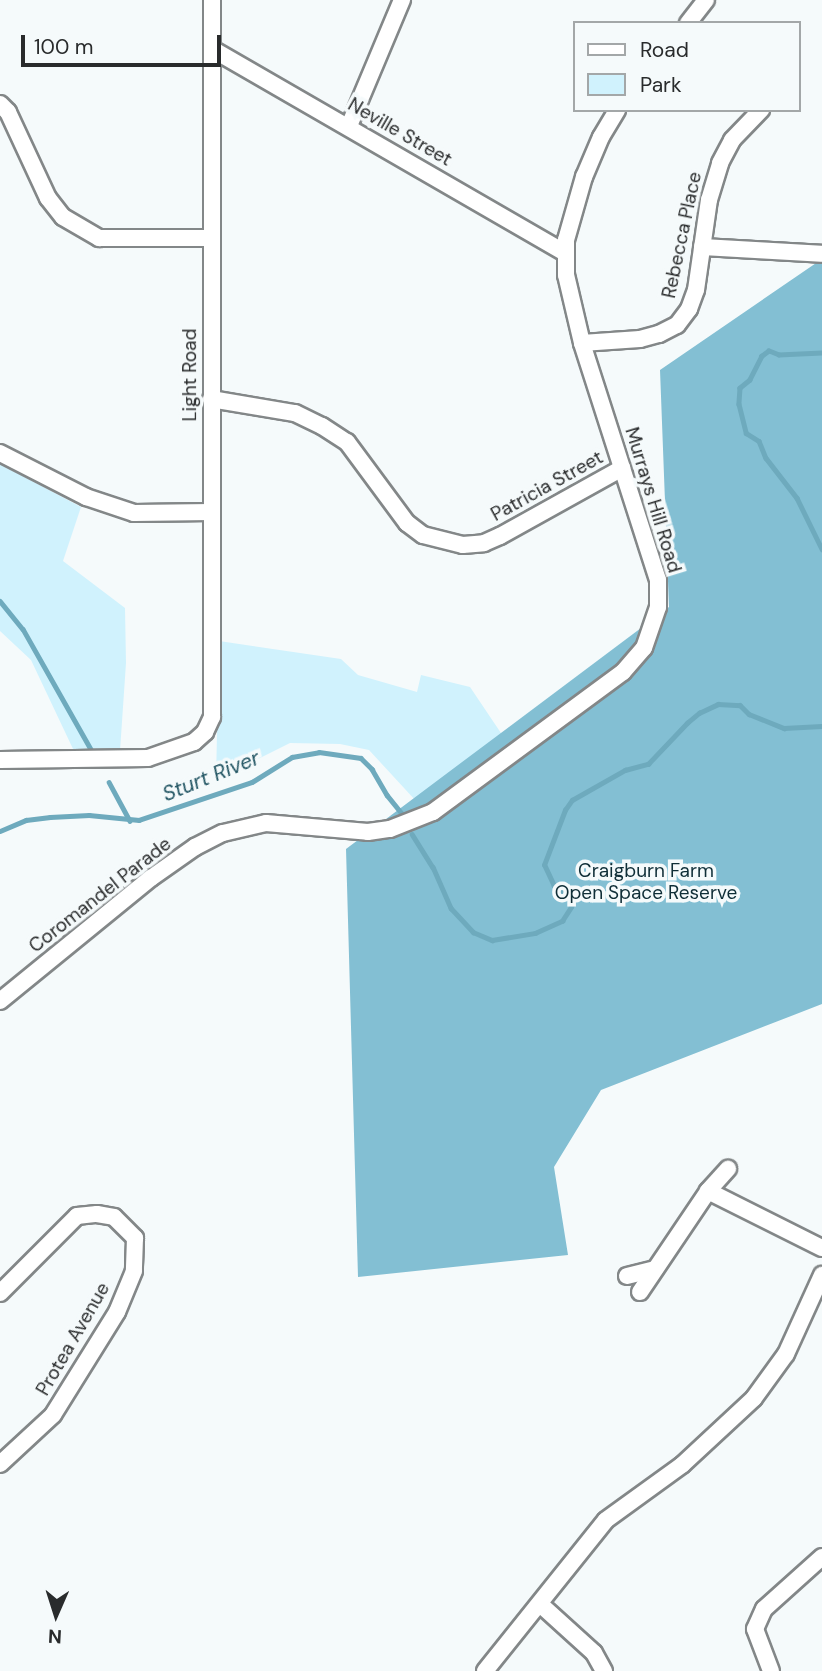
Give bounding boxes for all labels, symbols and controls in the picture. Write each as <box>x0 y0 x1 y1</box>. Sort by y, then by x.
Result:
scale bar <box>24 21 224 65</box>
legend <box>574 21 801 112</box>
text: 100 m <box>34 33 94 61</box>
text: Road <box>640 36 689 64</box>
text: Park <box>640 71 681 99</box>
street label: Neville Street <box>344 93 456 171</box>
street label: Rebecca Place <box>657 170 707 300</box>
street label: Light Road <box>179 329 201 421</box>
street label: Murrays Hill Road <box>620 425 686 575</box>
street label: Patricia Street <box>487 446 607 526</box>
water label: Sturt River <box>159 745 263 807</box>
street label: Coromandel Parade <box>24 832 176 958</box>
park label: Craigburn Farm Open Space Reserve <box>555 860 737 904</box>
street label: Protea Avenue <box>32 1279 114 1399</box>
north arrow <box>21 1580 91 1650</box>
text: N <box>47 1624 62 1649</box>

